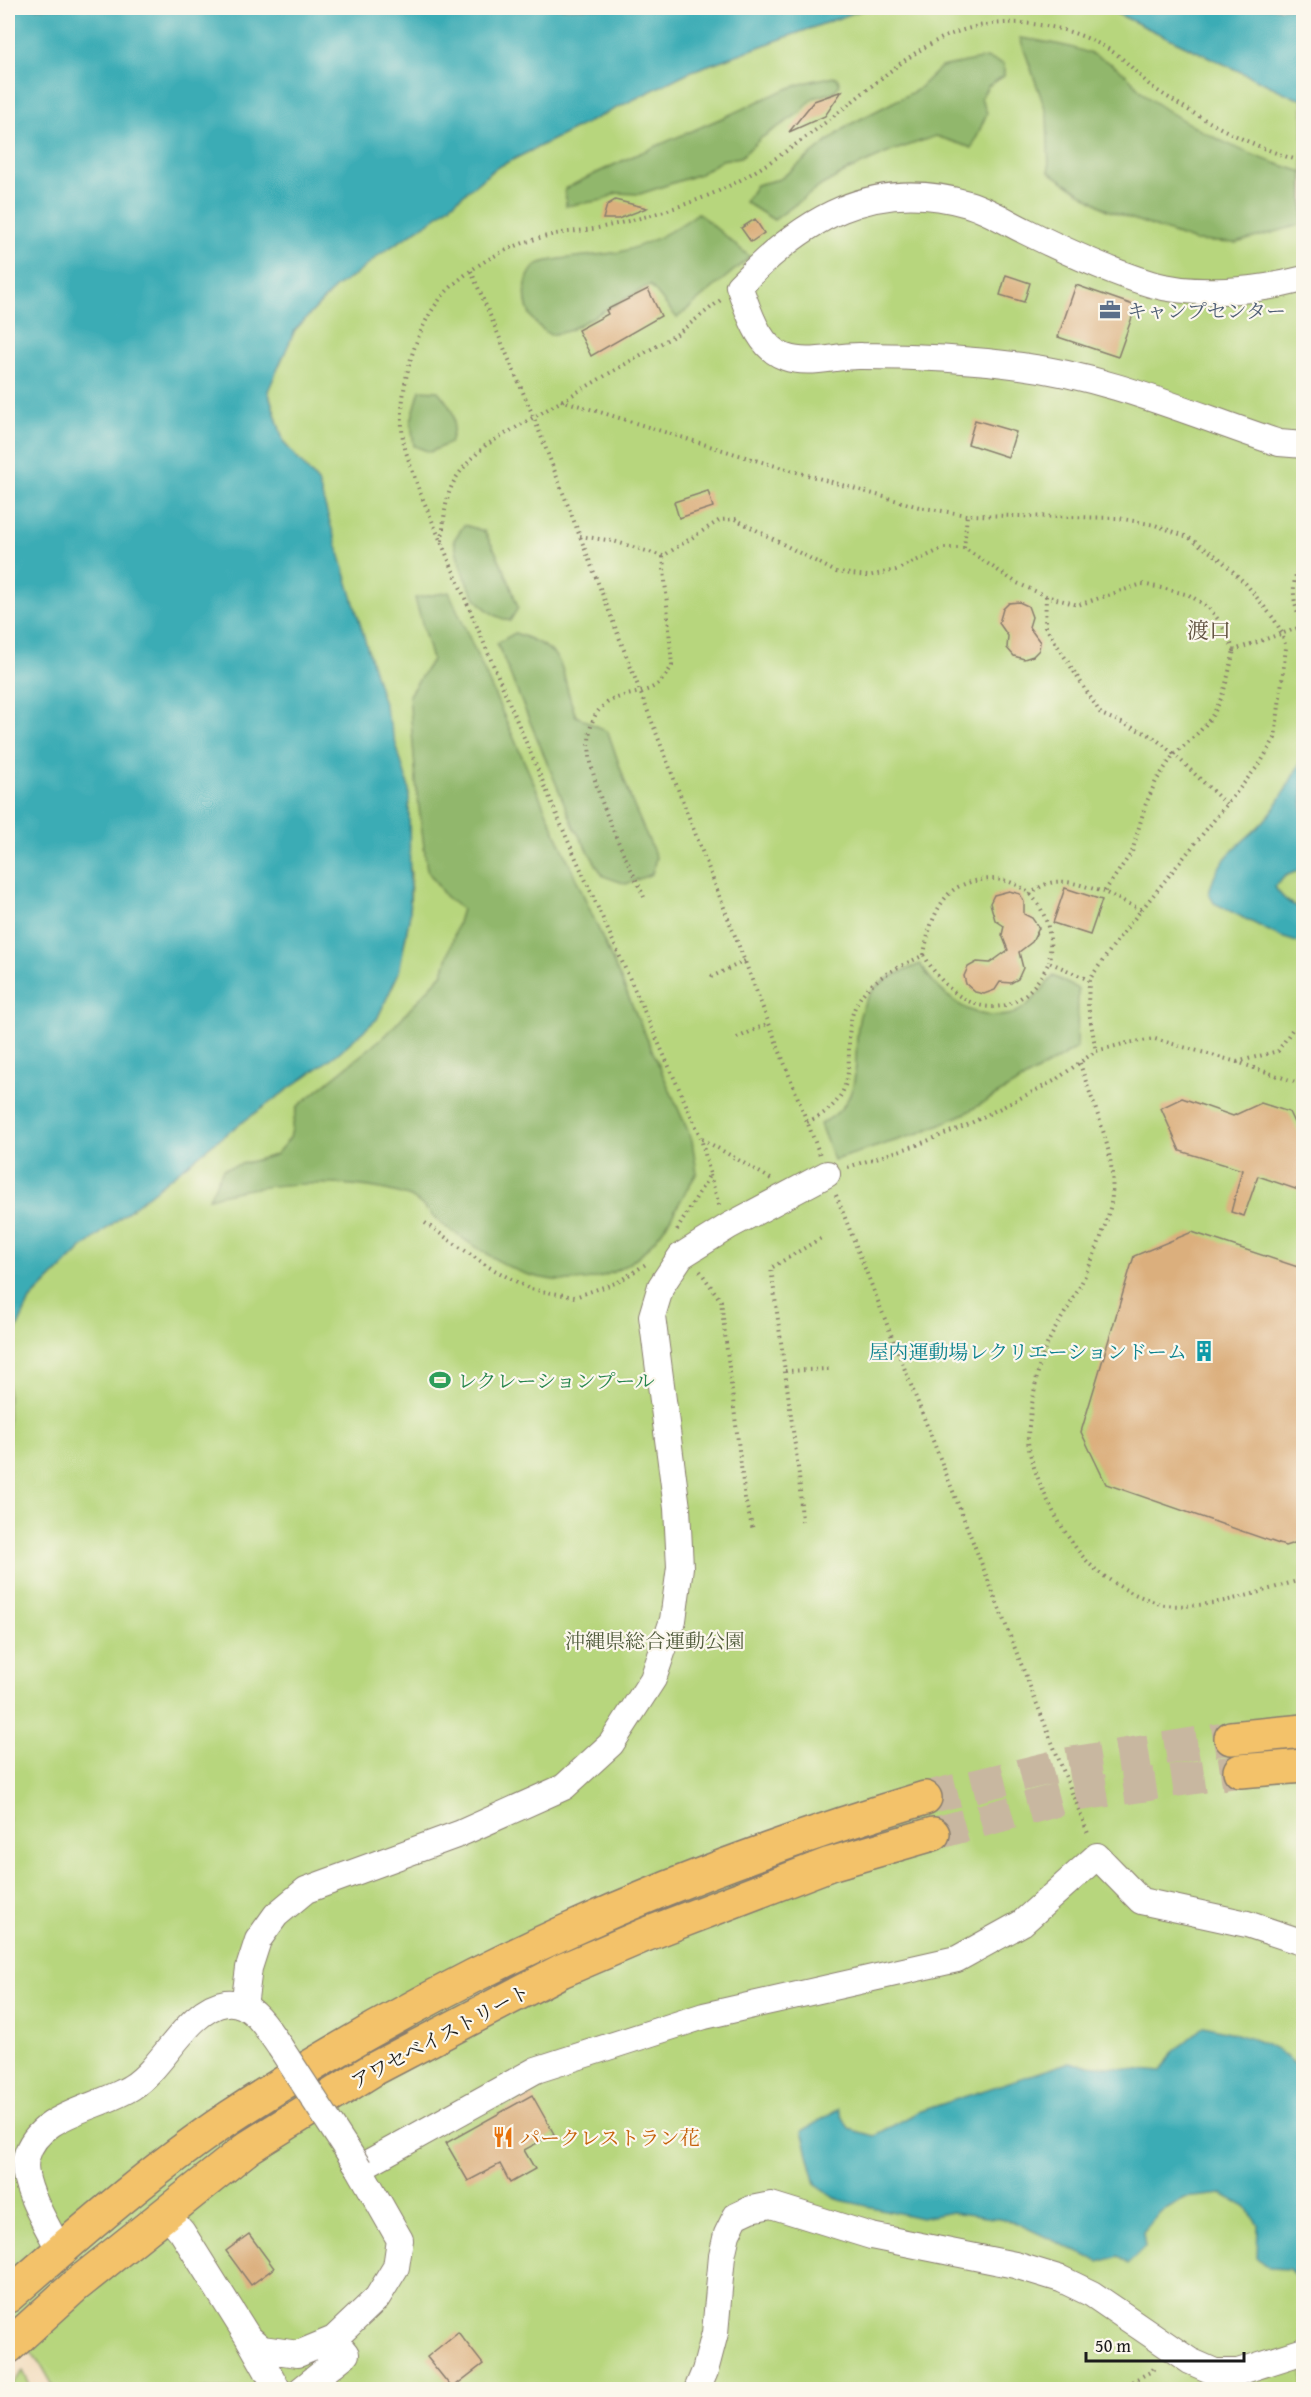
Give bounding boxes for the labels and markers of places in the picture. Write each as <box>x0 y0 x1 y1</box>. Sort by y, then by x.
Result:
place label: キャンプセンター <box>1127 296 1286 325</box>
office icon: キャンプセンター <box>1098 298 1122 322</box>
place label: 屋内運動場レクリエーションドーム <box>869 1337 1187 1366</box>
building icon: 屋内運動場レクリエーションドーム <box>1192 1339 1216 1363</box>
place label: レクレーションプール <box>457 1366 655 1395</box>
sports icon: レクレーションプール <box>428 1368 452 1392</box>
place label: パークレストラン花 <box>520 2123 699 2152</box>
restaurant icon: パークレストラン花 <box>491 2125 515 2149</box>

